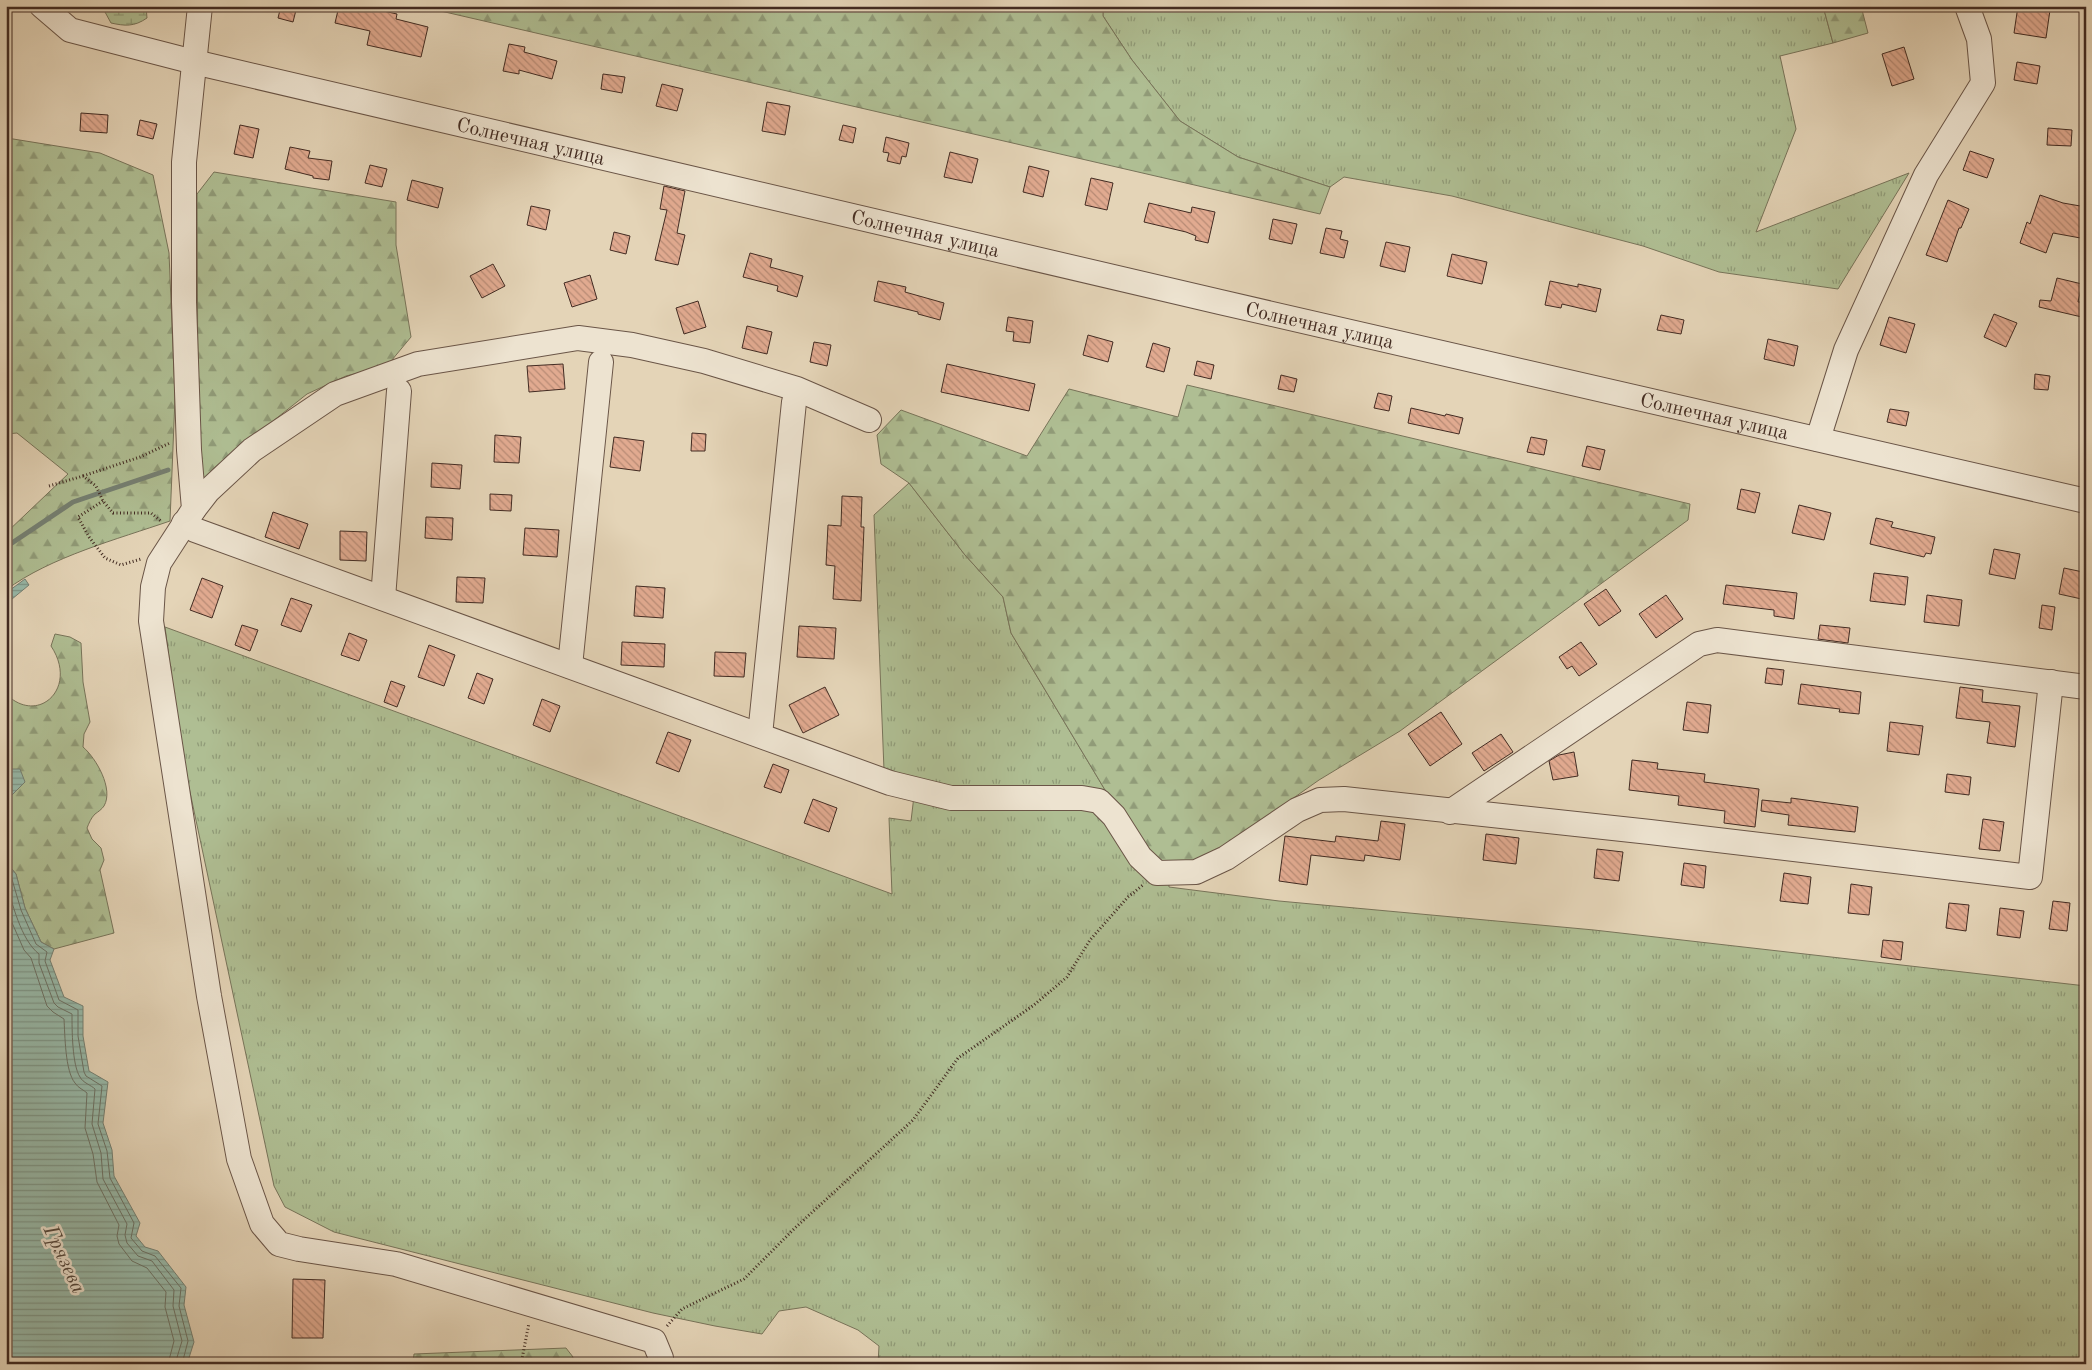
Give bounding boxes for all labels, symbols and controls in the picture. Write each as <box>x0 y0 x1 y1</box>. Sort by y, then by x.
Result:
street label: Солнечная улица <box>454 116 607 170</box>
street label: Солнечная улица <box>849 208 1001 262</box>
street label: Солнечная улица <box>1243 300 1396 354</box>
street label: Солнечная улица <box>1638 391 1790 444</box>
water label: Грязева <box>38 1221 89 1297</box>

